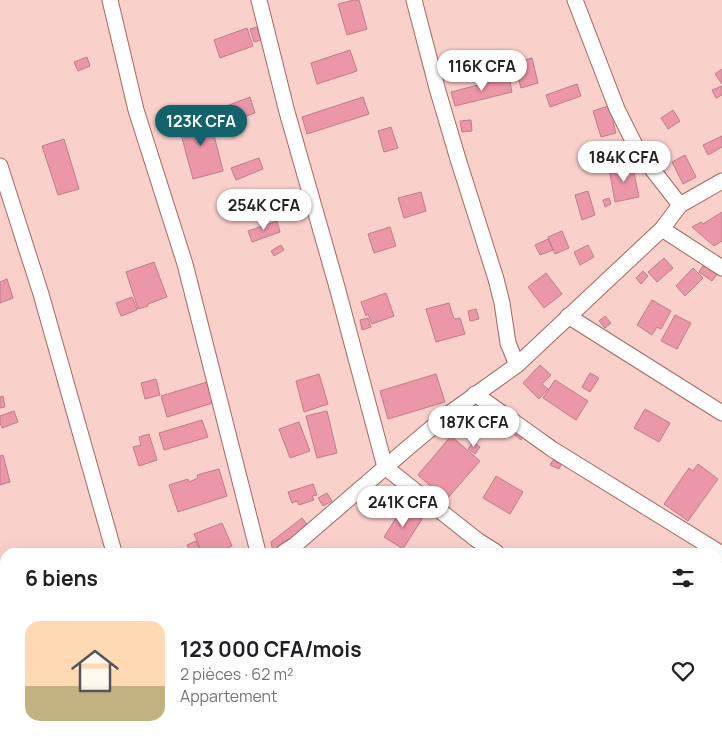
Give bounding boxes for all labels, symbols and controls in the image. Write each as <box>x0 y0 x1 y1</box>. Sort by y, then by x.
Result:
pin: 116K CFA <box>430 49 534 92</box>
text: 116K CFA <box>448 55 516 77</box>
pin: 123K CFA <box>149 104 253 147</box>
text: 123K CFA <box>166 110 236 132</box>
pin: 184K CFA <box>572 140 676 183</box>
text: 184K CFA <box>589 146 659 168</box>
pin: 254K CFA <box>212 188 316 231</box>
text: 254K CFA <box>228 194 300 216</box>
pin: 187K CFA <box>422 406 526 448</box>
text: 187K CFA <box>439 411 509 433</box>
pin: 241K CFA <box>351 486 455 528</box>
text: 241K CFA <box>368 491 438 513</box>
text: 6 biens <box>25 564 98 592</box>
icon: filters <box>669 564 697 592</box>
text: 123 000 CFA/mois <box>180 635 362 663</box>
icon: home <box>65 641 125 701</box>
icon: heart <box>669 657 697 685</box>
text: 2 pièces · 62 m² <box>180 663 294 685</box>
text: Appartement <box>180 685 277 707</box>

